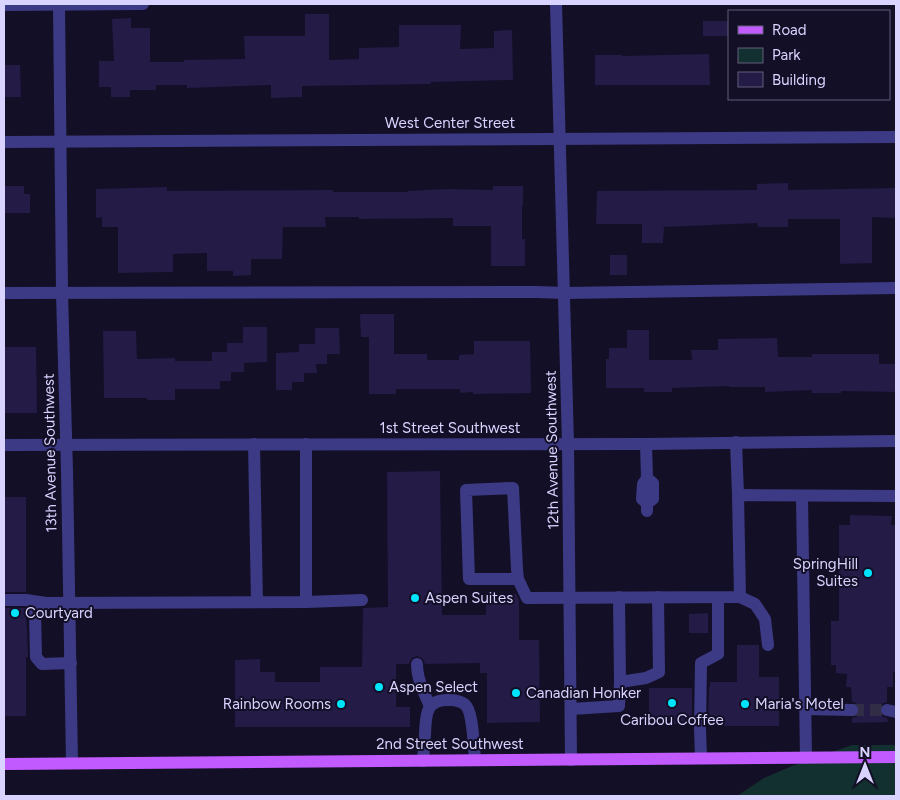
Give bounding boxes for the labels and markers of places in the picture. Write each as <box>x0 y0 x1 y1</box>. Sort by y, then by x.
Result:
place label: SpringHill Suites <box>793 555 858 590</box>
marker: SpringHill Suites <box>862 567 874 579</box>
place label: Aspen Suites <box>425 589 513 607</box>
marker: Aspen Suites <box>409 592 421 604</box>
place label: Courtyard <box>25 604 93 622</box>
marker: Courtyard <box>9 607 21 619</box>
place label: Aspen Select <box>389 678 478 696</box>
marker: Aspen Select <box>373 681 385 693</box>
place label: Canadian Honker <box>526 684 641 702</box>
marker: Canadian Honker <box>510 687 522 699</box>
place label: Rainbow Rooms <box>223 695 331 713</box>
place label: Maria's Motel <box>755 695 844 713</box>
marker: Caribou Coffee <box>666 697 678 709</box>
marker: Rainbow Rooms <box>335 698 347 710</box>
marker: Maria's Motel <box>739 698 751 710</box>
place label: Caribou Coffee <box>620 711 724 729</box>

